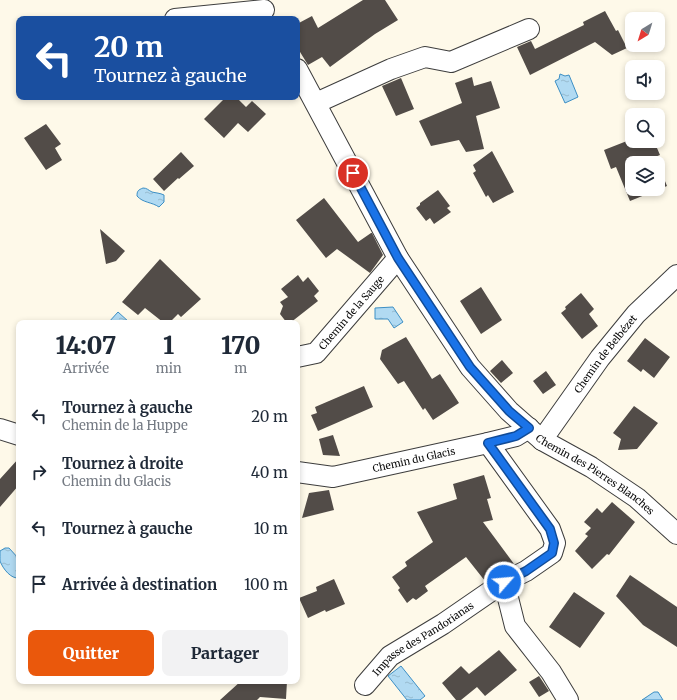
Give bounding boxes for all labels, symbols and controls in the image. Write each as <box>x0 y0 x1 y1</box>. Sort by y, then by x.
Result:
north arrow <box>625 12 665 52</box>
map controls <box>625 12 665 196</box>
text: 20 m <box>94 29 163 65</box>
icon: left <box>28 32 80 84</box>
button: sound <box>625 60 665 100</box>
text: Tournez à gauche <box>94 64 247 87</box>
button: search <box>625 108 665 148</box>
pin <box>336 156 370 190</box>
button: layers <box>625 156 665 196</box>
icon: arrive <box>342 162 364 184</box>
street label: Chemin de la Sauge <box>316 273 387 353</box>
street label: Chemin de Belbézet <box>571 312 640 396</box>
text: 14:07 <box>55 330 116 361</box>
text: 1 <box>163 330 174 361</box>
text: 170 <box>221 330 261 361</box>
text: Arrivée <box>63 360 109 377</box>
text: min <box>156 360 182 377</box>
text: m <box>234 360 247 377</box>
text: Tournez à gauche <box>62 398 193 417</box>
icon: left <box>28 405 50 427</box>
text: 20 m <box>251 407 288 426</box>
text: Chemin de la Huppe <box>62 417 188 434</box>
street label: Chemin des Pierres Blanches <box>533 431 657 518</box>
street label: Chemin du Glacis <box>371 444 456 475</box>
text: Tournez à droite <box>62 454 183 473</box>
icon: right <box>28 461 50 483</box>
text: 40 m <box>251 463 288 482</box>
text: Chemin du Glacis <box>62 473 171 490</box>
icon: left <box>28 517 50 539</box>
text: Tournez à gauche <box>62 519 193 538</box>
text: 10 m <box>254 519 288 538</box>
position arrow <box>483 561 525 603</box>
icon: arrive <box>28 573 50 595</box>
text: Arrivée à destination <box>62 575 217 594</box>
text: 100 m <box>244 575 288 594</box>
street label: Impasse des Pandorianas <box>370 599 476 679</box>
button: Quitter <box>28 630 154 676</box>
button: Partager <box>162 630 288 676</box>

